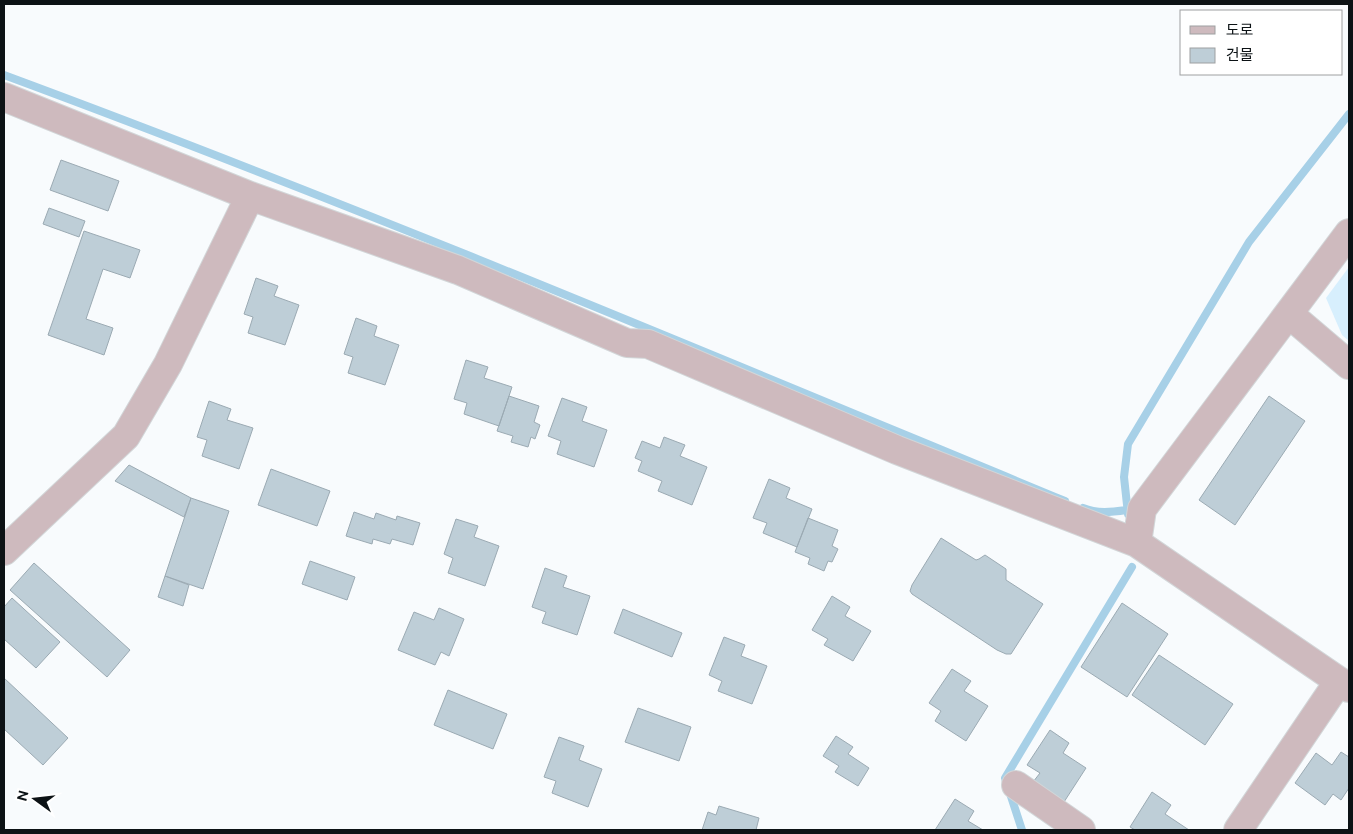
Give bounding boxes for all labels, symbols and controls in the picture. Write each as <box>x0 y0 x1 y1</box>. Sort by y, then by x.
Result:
legend <box>1180 10 1343 75</box>
text: 도로 <box>1226 21 1254 38</box>
text: 건물 <box>1226 46 1254 63</box>
north arrow <box>10 774 60 824</box>
text: N <box>13 789 32 803</box>

